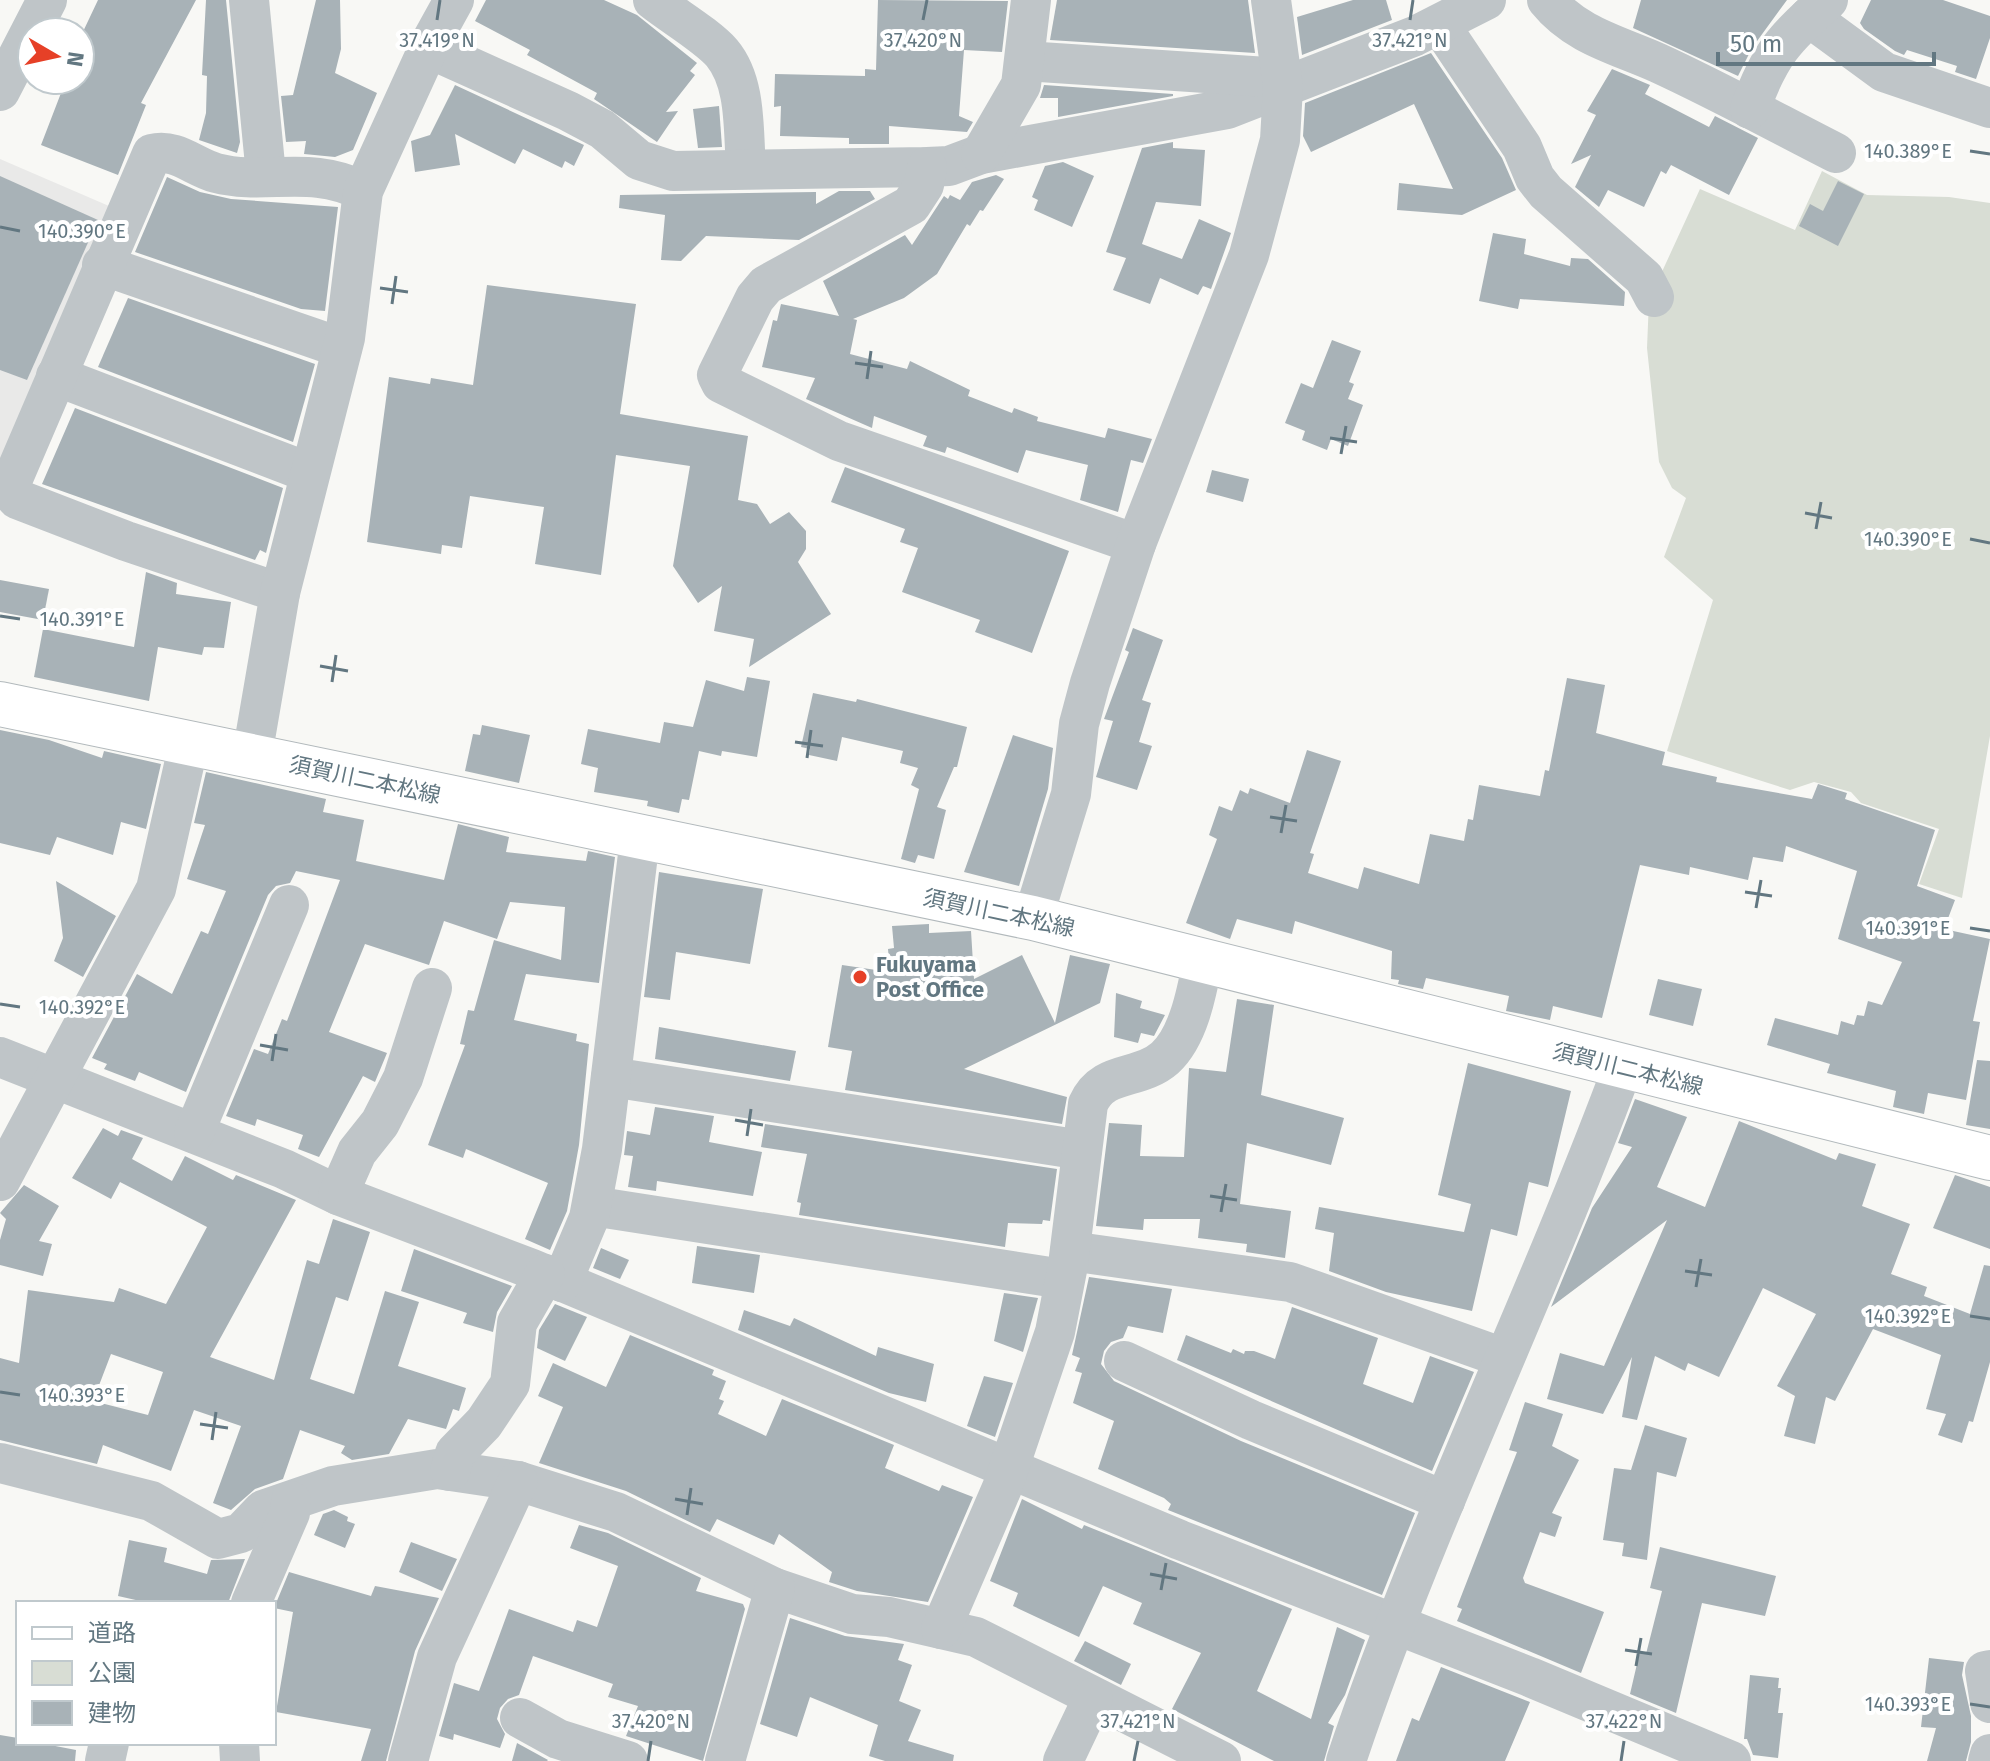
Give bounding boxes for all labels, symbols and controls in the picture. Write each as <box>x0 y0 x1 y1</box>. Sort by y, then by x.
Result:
north arrow <box>16 16 96 96</box>
scale bar <box>1718 16 1934 66</box>
text: 37.419°N <box>399 28 475 52</box>
text: 37.420°N <box>884 28 962 52</box>
text: 37.421°N <box>1372 28 1448 52</box>
text: 50 m <box>1730 30 1782 58</box>
text: N <box>61 50 90 68</box>
text: 140.389°E <box>1864 139 1952 163</box>
text: 140.390°E <box>38 219 126 243</box>
text: 140.390°E <box>1864 527 1952 551</box>
text: 140.391°E <box>39 607 125 631</box>
street label: 須賀川二本松線 <box>287 751 443 809</box>
street label: 須賀川二本松線 <box>921 884 1077 942</box>
text: 140.391°E <box>1865 916 1951 940</box>
place label: Fukuyama Post Office <box>876 951 984 1003</box>
marker: Fukuyama Post Office <box>851 968 869 986</box>
text: 140.392°E <box>39 995 125 1019</box>
street label: 須賀川二本松線 <box>1550 1037 1706 1101</box>
text: 140.392°E <box>1865 1304 1951 1328</box>
text: 140.393°E <box>39 1383 125 1407</box>
legend <box>16 1601 276 1745</box>
text: 道路 <box>88 1619 136 1647</box>
text: 公園 <box>88 1659 136 1687</box>
text: 140.393°E <box>1865 1692 1951 1716</box>
text: 建物 <box>88 1699 136 1727</box>
text: 37.420°N <box>612 1709 690 1733</box>
text: 37.421°N <box>1100 1709 1176 1733</box>
text: 37.422°N <box>1585 1709 1663 1733</box>

